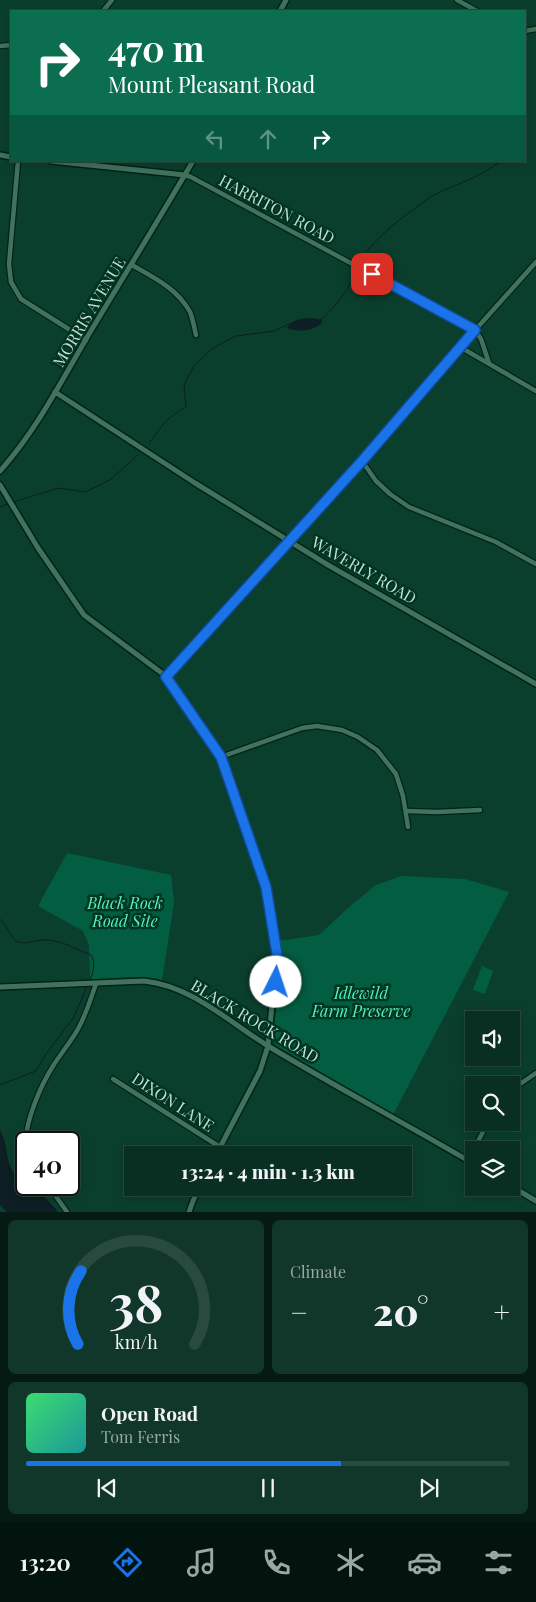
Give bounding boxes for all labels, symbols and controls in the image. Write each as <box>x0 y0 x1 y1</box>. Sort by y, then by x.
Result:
text: 470 m <box>108 24 204 71</box>
icon: right <box>25 30 90 95</box>
text: Mount Pleasant Road <box>108 69 315 99</box>
icon: left <box>201 125 229 153</box>
icon: ahead <box>254 125 282 153</box>
icon: right <box>307 125 335 153</box>
street label: HARRITON ROAD <box>216 169 339 248</box>
street label: MORRIS AVENUE <box>47 253 130 371</box>
pin <box>351 253 393 295</box>
icon: arrive <box>358 260 386 288</box>
street label: WAVERLY ROAD <box>307 531 420 608</box>
park label: Black Rock Road Site <box>86 892 163 931</box>
position arrow <box>249 955 301 1007</box>
street label: BLACK ROCK ROAD <box>187 974 323 1067</box>
park label: Idlewild Farm Preserve <box>311 982 410 1021</box>
map controls <box>465 1011 520 1196</box>
button: sound <box>465 1011 520 1066</box>
street label: DIXON LANE <box>128 1067 218 1136</box>
button: search <box>465 1076 520 1131</box>
speed limit sign: 40 <box>15 1131 80 1196</box>
button: layers <box>465 1141 520 1196</box>
text: 13:24 · 4 min · 1.3 km <box>181 1158 355 1184</box>
text: Climate <box>290 1261 346 1282</box>
text: 38 <box>109 1267 163 1336</box>
text: 20° <box>373 1285 429 1336</box>
text: − <box>290 1293 308 1330</box>
text: + <box>494 1293 510 1330</box>
text: km/h <box>115 1330 158 1353</box>
text: Open Road <box>101 1400 198 1426</box>
text: Tom Ferris <box>101 1426 180 1447</box>
icon: previous <box>93 1474 121 1502</box>
icon: pause <box>254 1474 282 1502</box>
icon: next <box>415 1474 443 1502</box>
icon: directions <box>110 1545 145 1580</box>
icon: music <box>184 1545 219 1580</box>
icon: phone <box>259 1545 294 1580</box>
icon: climate <box>333 1545 368 1580</box>
icon: car <box>407 1545 442 1580</box>
icon: filters <box>481 1545 516 1580</box>
text: 13:20 <box>20 1547 71 1577</box>

